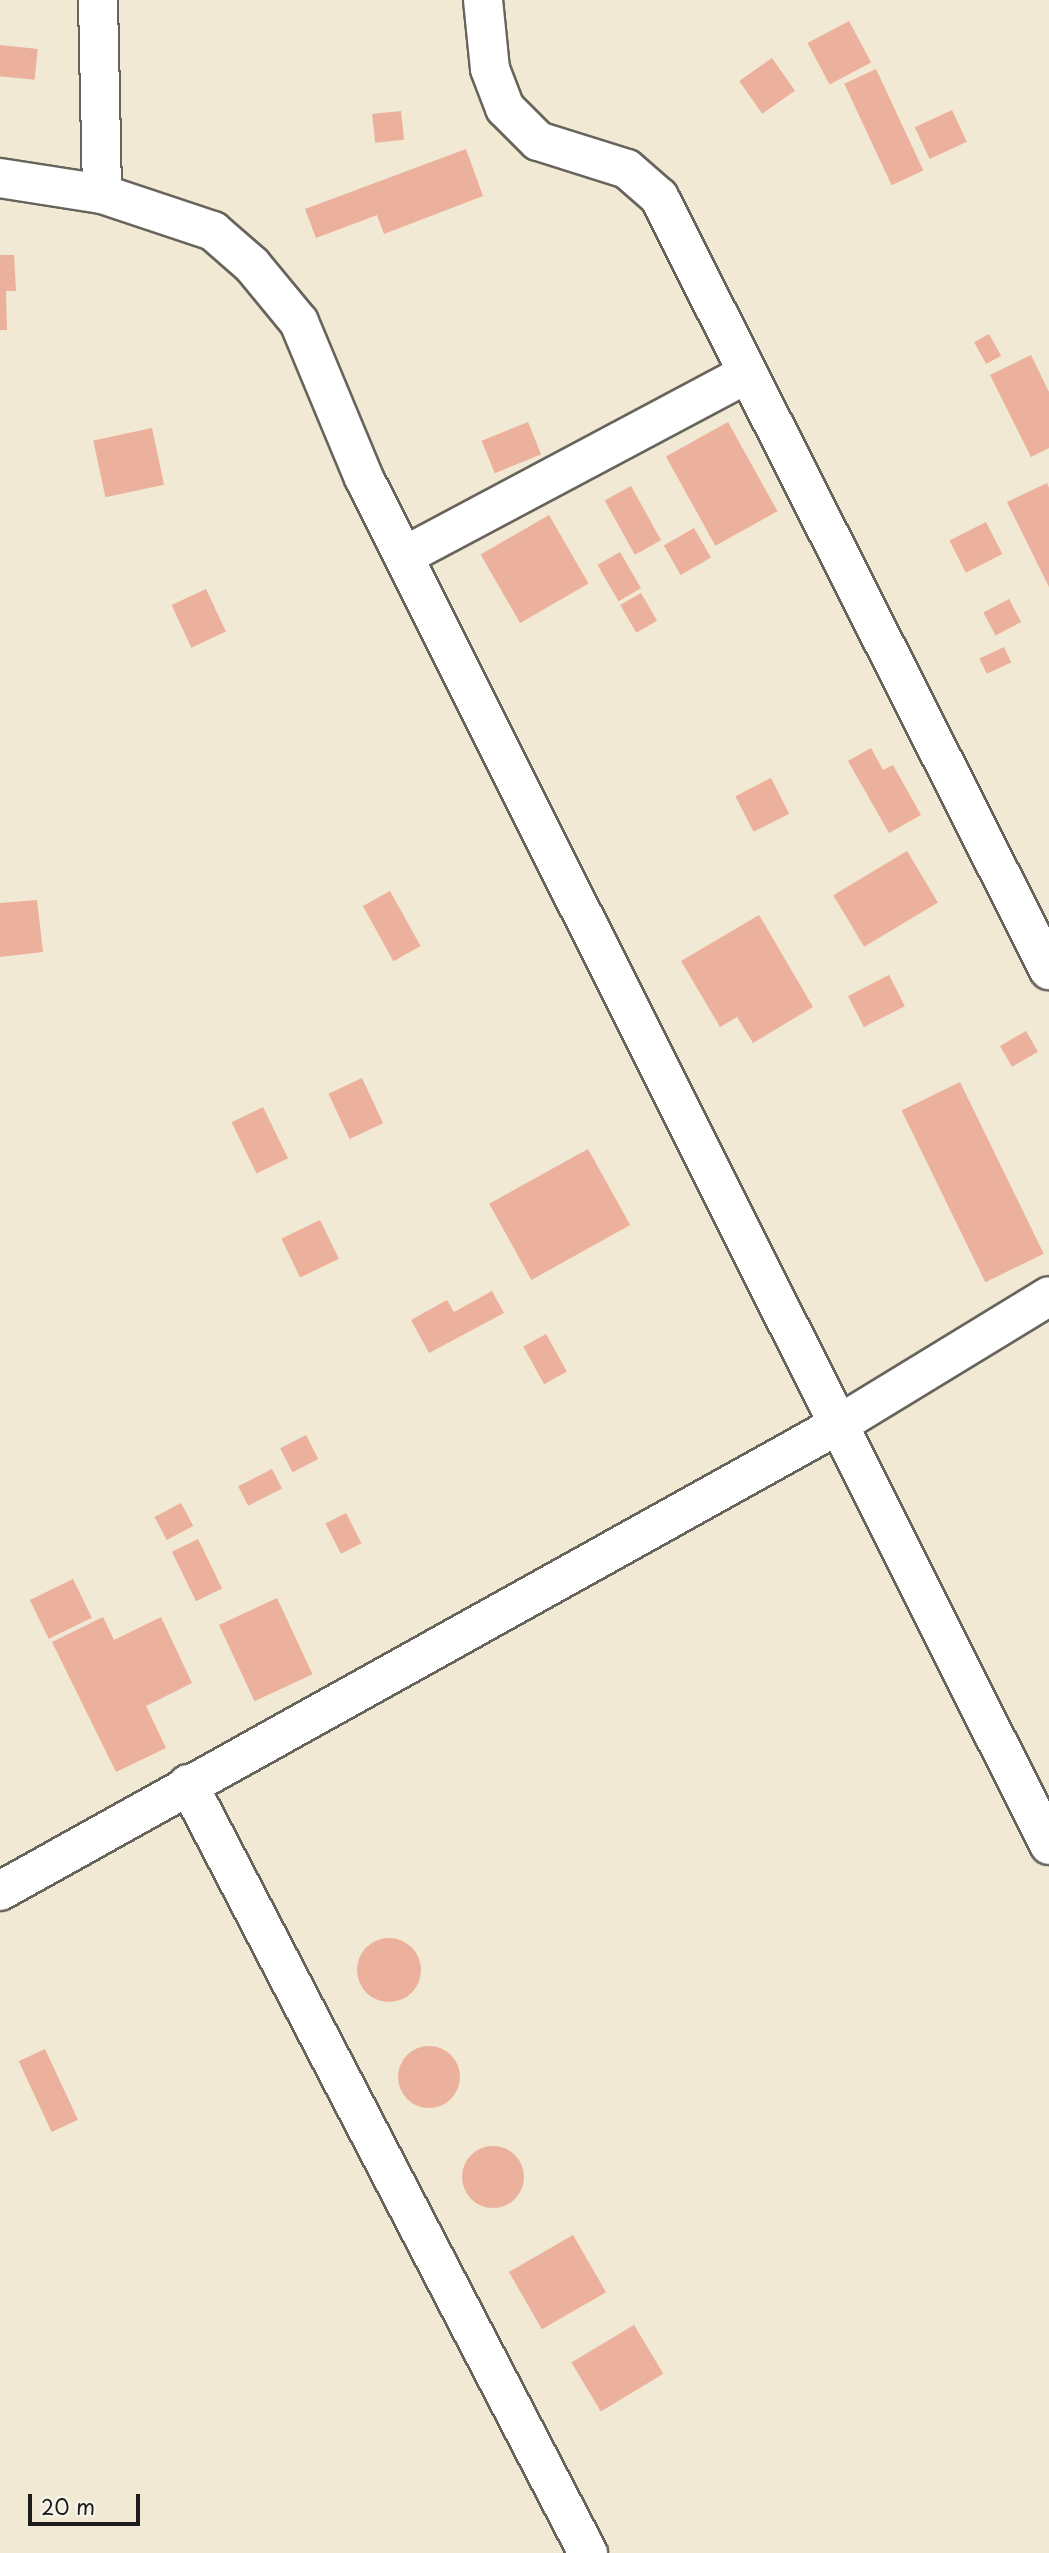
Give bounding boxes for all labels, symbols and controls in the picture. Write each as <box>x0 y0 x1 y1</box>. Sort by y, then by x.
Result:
scale bar <box>32 2480 144 2524</box>
text: 20 m <box>41 2490 95 2522</box>

